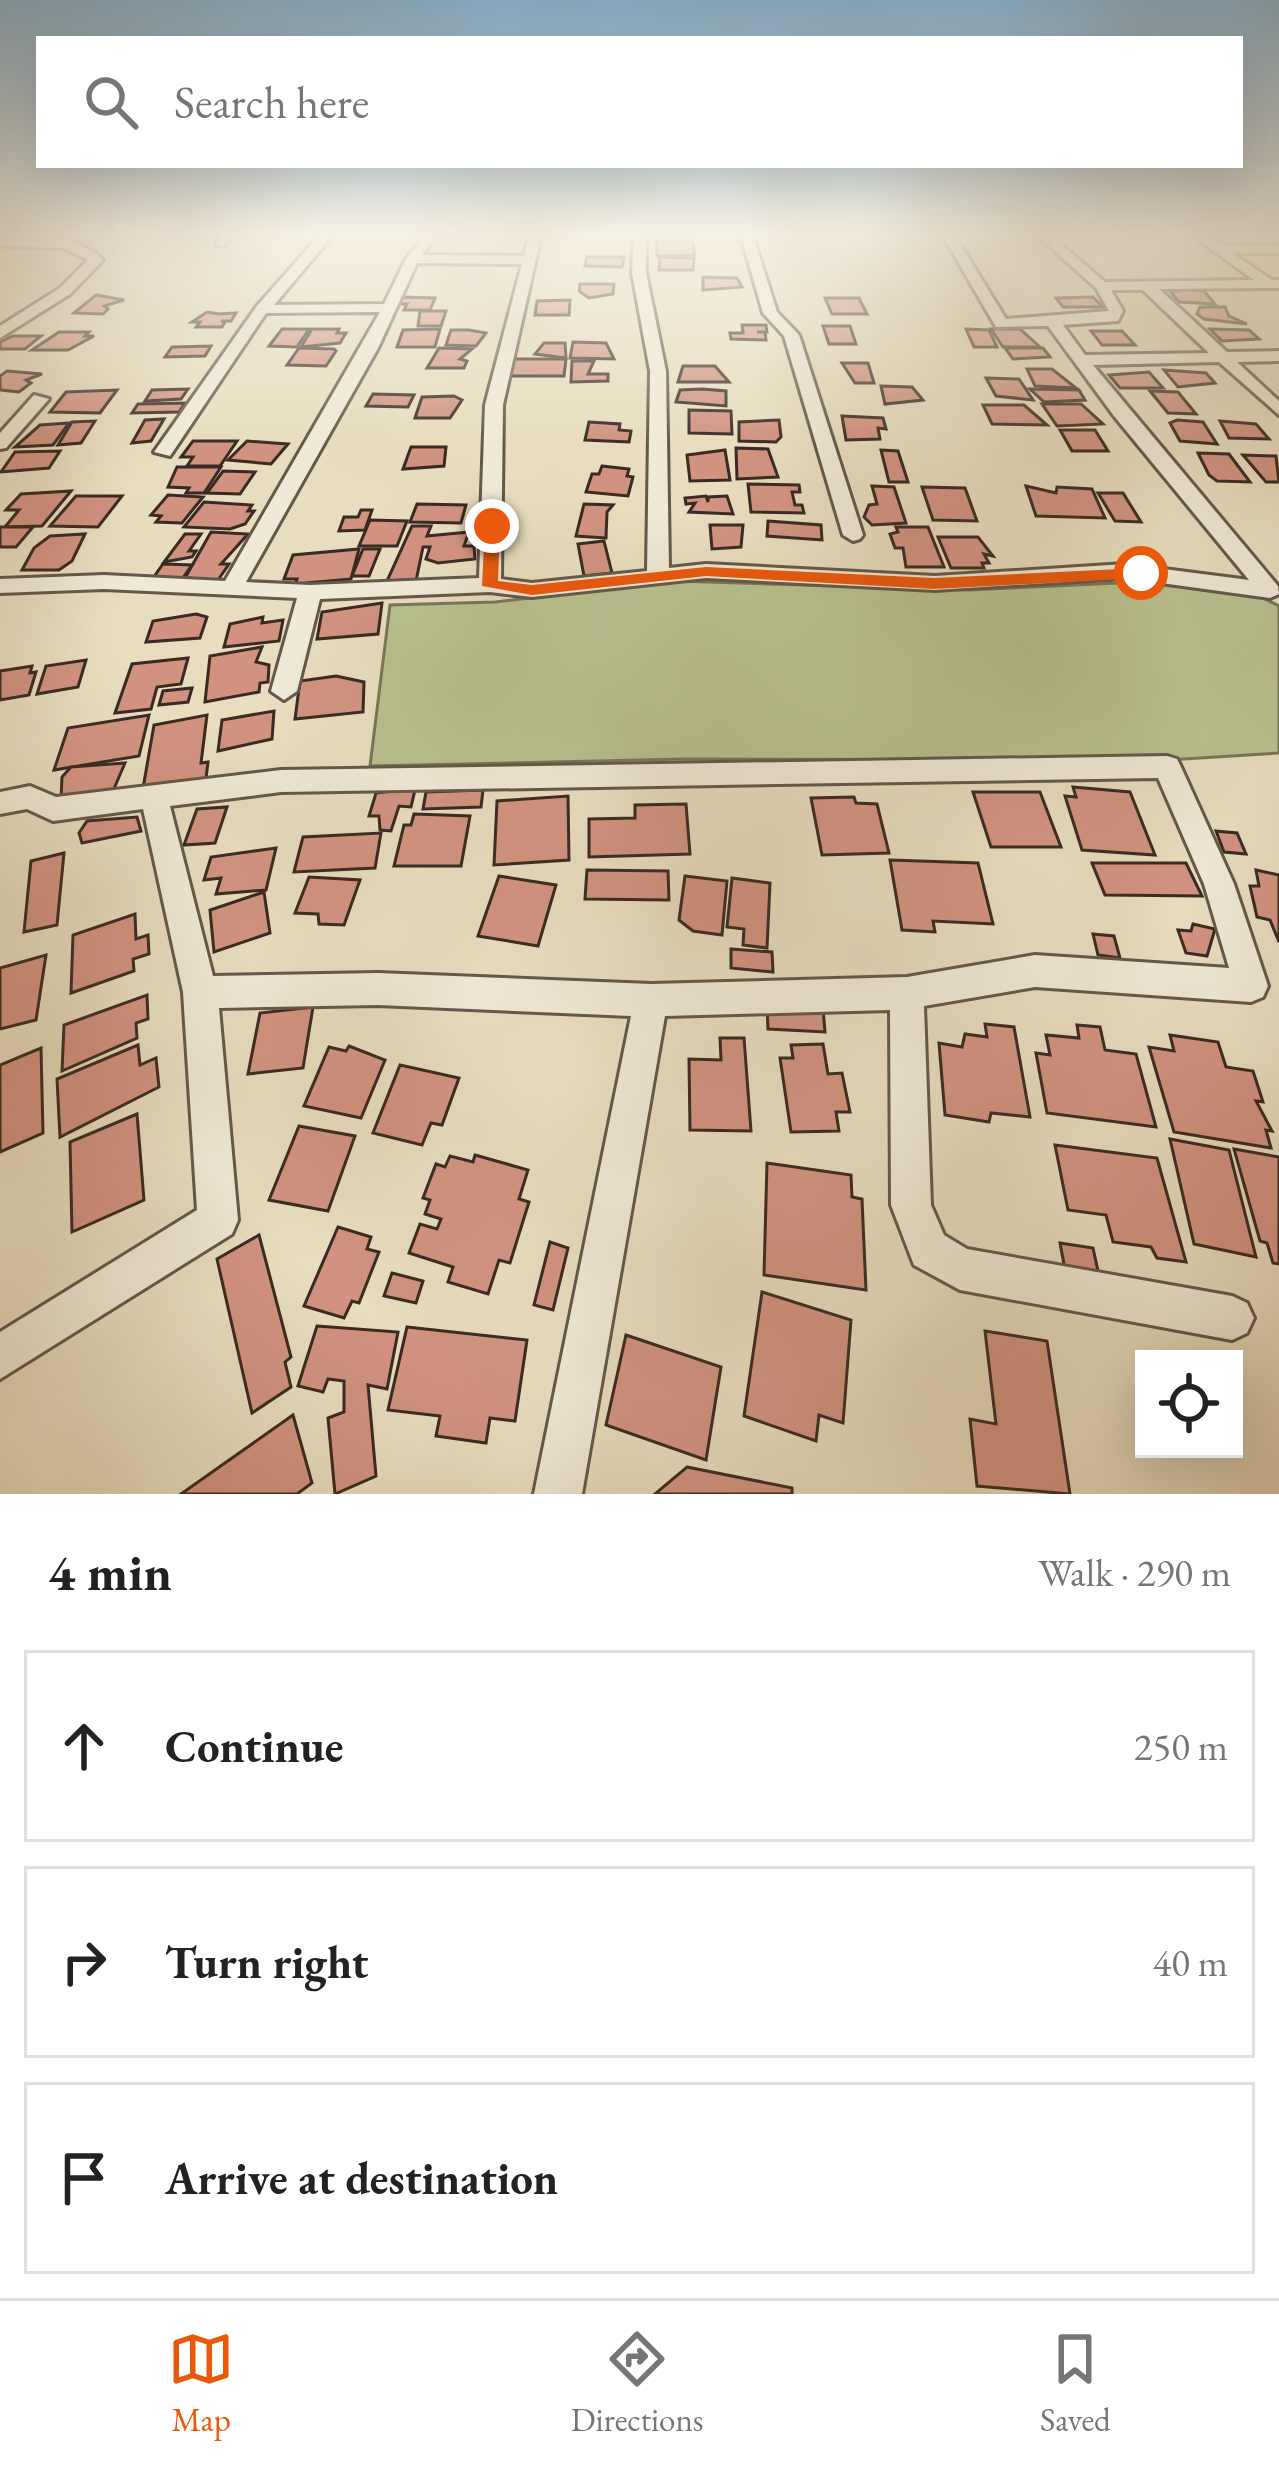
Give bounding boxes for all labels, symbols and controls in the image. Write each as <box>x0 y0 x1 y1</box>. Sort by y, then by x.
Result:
search box <box>36 36 1243 168</box>
icon: search <box>78 69 144 135</box>
text: Search here <box>174 73 369 131</box>
route end <box>465 499 519 553</box>
route start <box>1114 546 1168 600</box>
map controls <box>1135 1350 1243 1458</box>
button: locate <box>1135 1350 1243 1458</box>
text: 4 min <box>48 1539 172 1605</box>
text: Walk · 290 m <box>1038 1547 1231 1598</box>
icon: ahead <box>51 1713 117 1779</box>
text: Continue <box>165 1717 343 1775</box>
text: 250 m <box>1134 1721 1228 1772</box>
icon: right <box>51 1929 117 1995</box>
text: Turn right <box>165 1933 368 1991</box>
text: 40 m <box>1152 1937 1228 1988</box>
icon: arrive <box>51 2145 117 2211</box>
text: Arrive at destination <box>165 2149 558 2207</box>
tab: Map <box>168 2326 234 2441</box>
tab: Directions <box>571 2326 704 2441</box>
tab: Saved <box>1040 2326 1111 2441</box>

